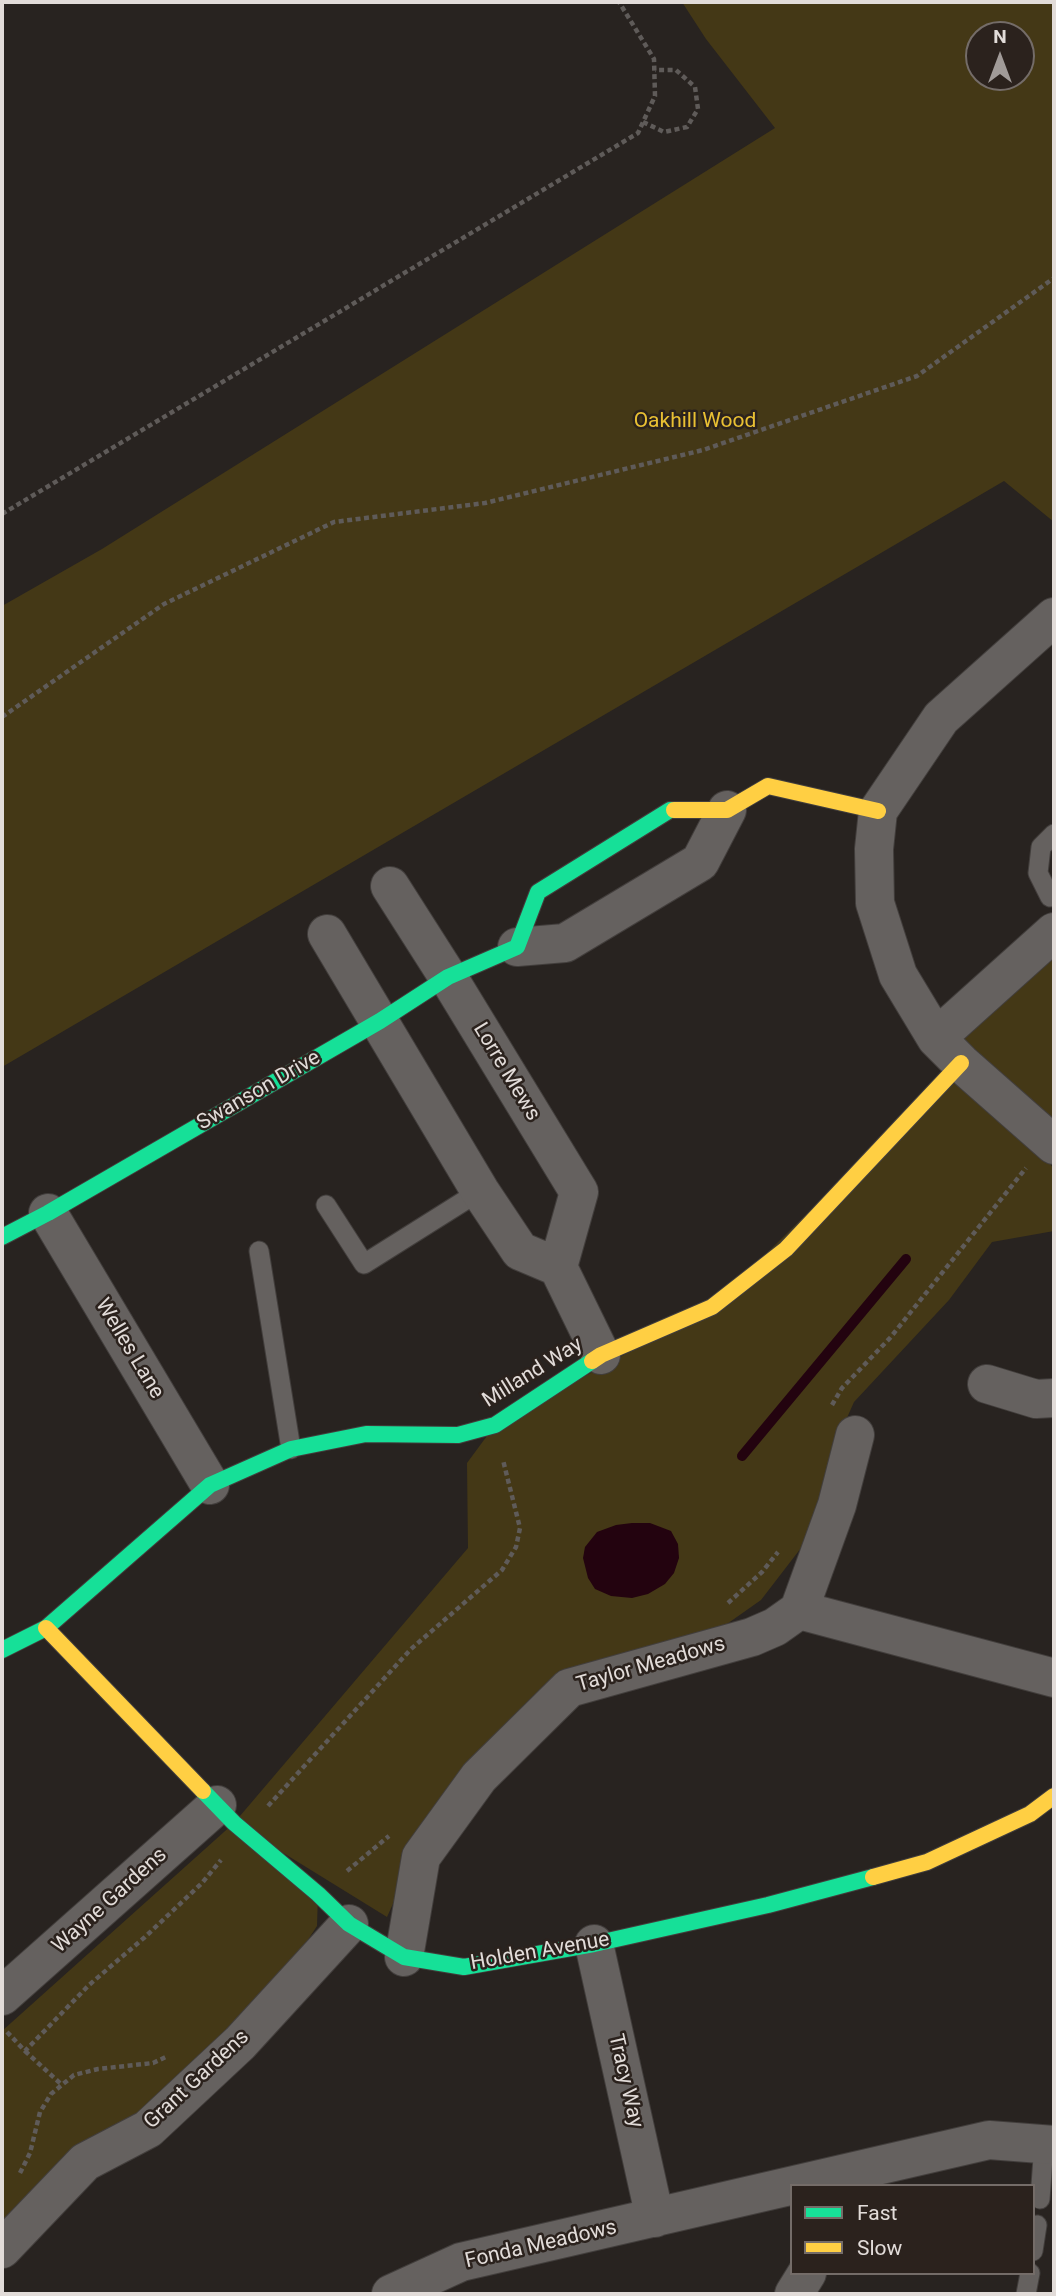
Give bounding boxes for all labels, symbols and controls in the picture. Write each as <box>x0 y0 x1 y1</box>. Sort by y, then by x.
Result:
north arrow <box>965 21 1035 91</box>
text: N <box>993 25 1007 48</box>
park label: Oakhill Wood <box>634 409 756 435</box>
street label: Lorre Mews <box>467 1018 545 1126</box>
street label: Swanson Drive <box>193 1046 325 1136</box>
street label: Welles Lane <box>89 1294 169 1404</box>
street label: Milland Way <box>478 1332 588 1414</box>
street label: Taylor Meadows <box>574 1632 728 1698</box>
street label: Wayne Gardens <box>48 1843 172 1959</box>
street label: Holden Avenue <box>469 1927 611 1977</box>
street label: Grant Gardens <box>139 2025 255 2135</box>
street label: Tracy Way <box>602 2032 648 2130</box>
legend <box>790 2184 1035 2275</box>
text: Fast <box>857 2201 897 2225</box>
street label: Fonda Meadows <box>463 2215 619 2275</box>
text: Slow <box>857 2236 902 2260</box>

